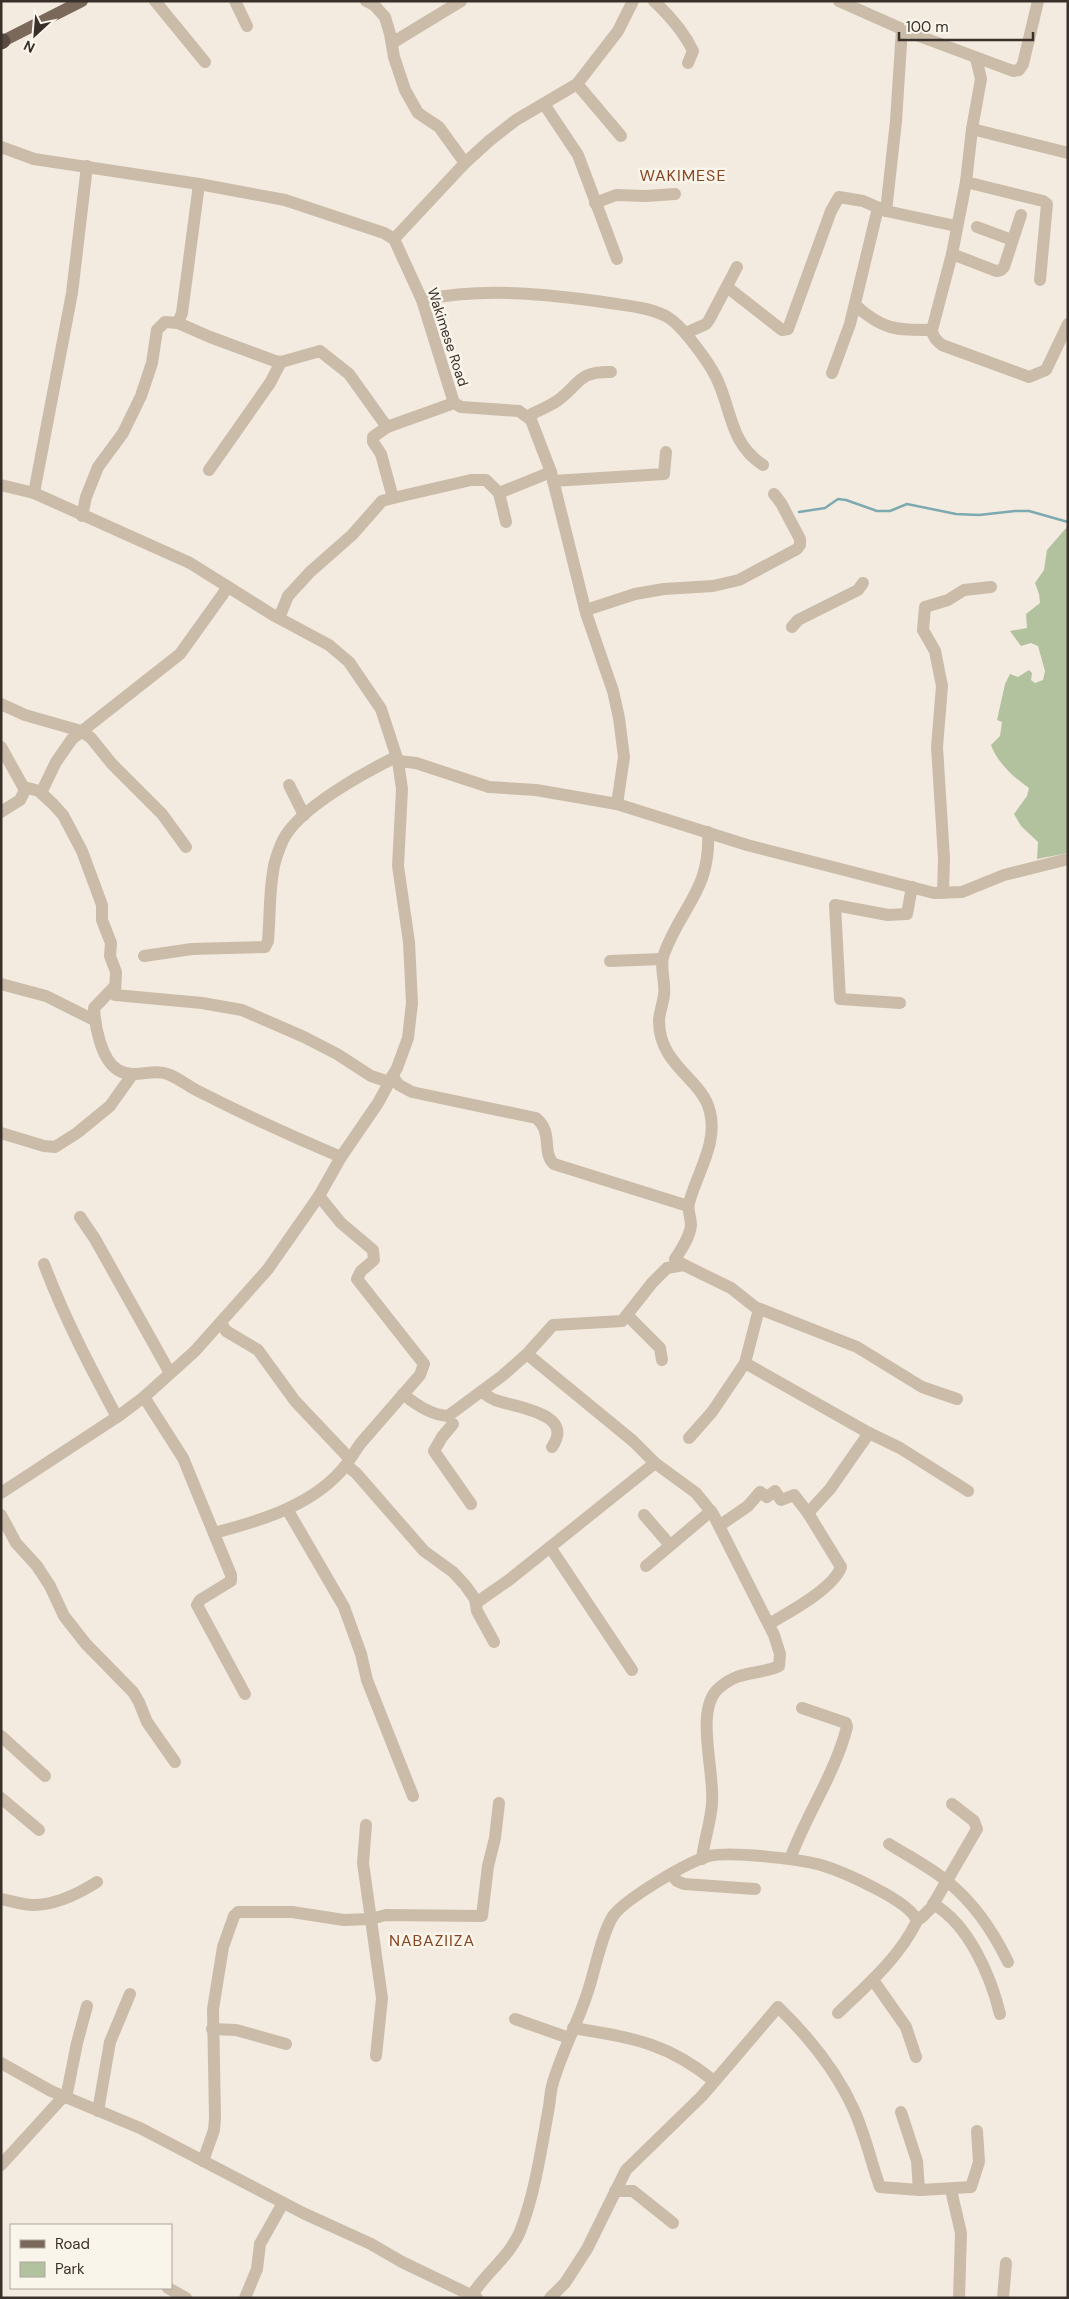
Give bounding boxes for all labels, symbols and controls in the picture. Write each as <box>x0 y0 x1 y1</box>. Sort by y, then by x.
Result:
north arrow <box>10 10 60 60</box>
scale bar <box>899 10 1033 42</box>
text: 100 m <box>906 17 949 37</box>
text: N <box>21 36 38 57</box>
district label: WAKIMESE <box>640 165 726 186</box>
street label: Wakimese Road <box>424 285 472 389</box>
district label: NABAZIIZA <box>389 1930 475 1951</box>
legend <box>10 2224 172 2289</box>
text: Road <box>55 2234 90 2254</box>
text: Park <box>55 2259 85 2279</box>

